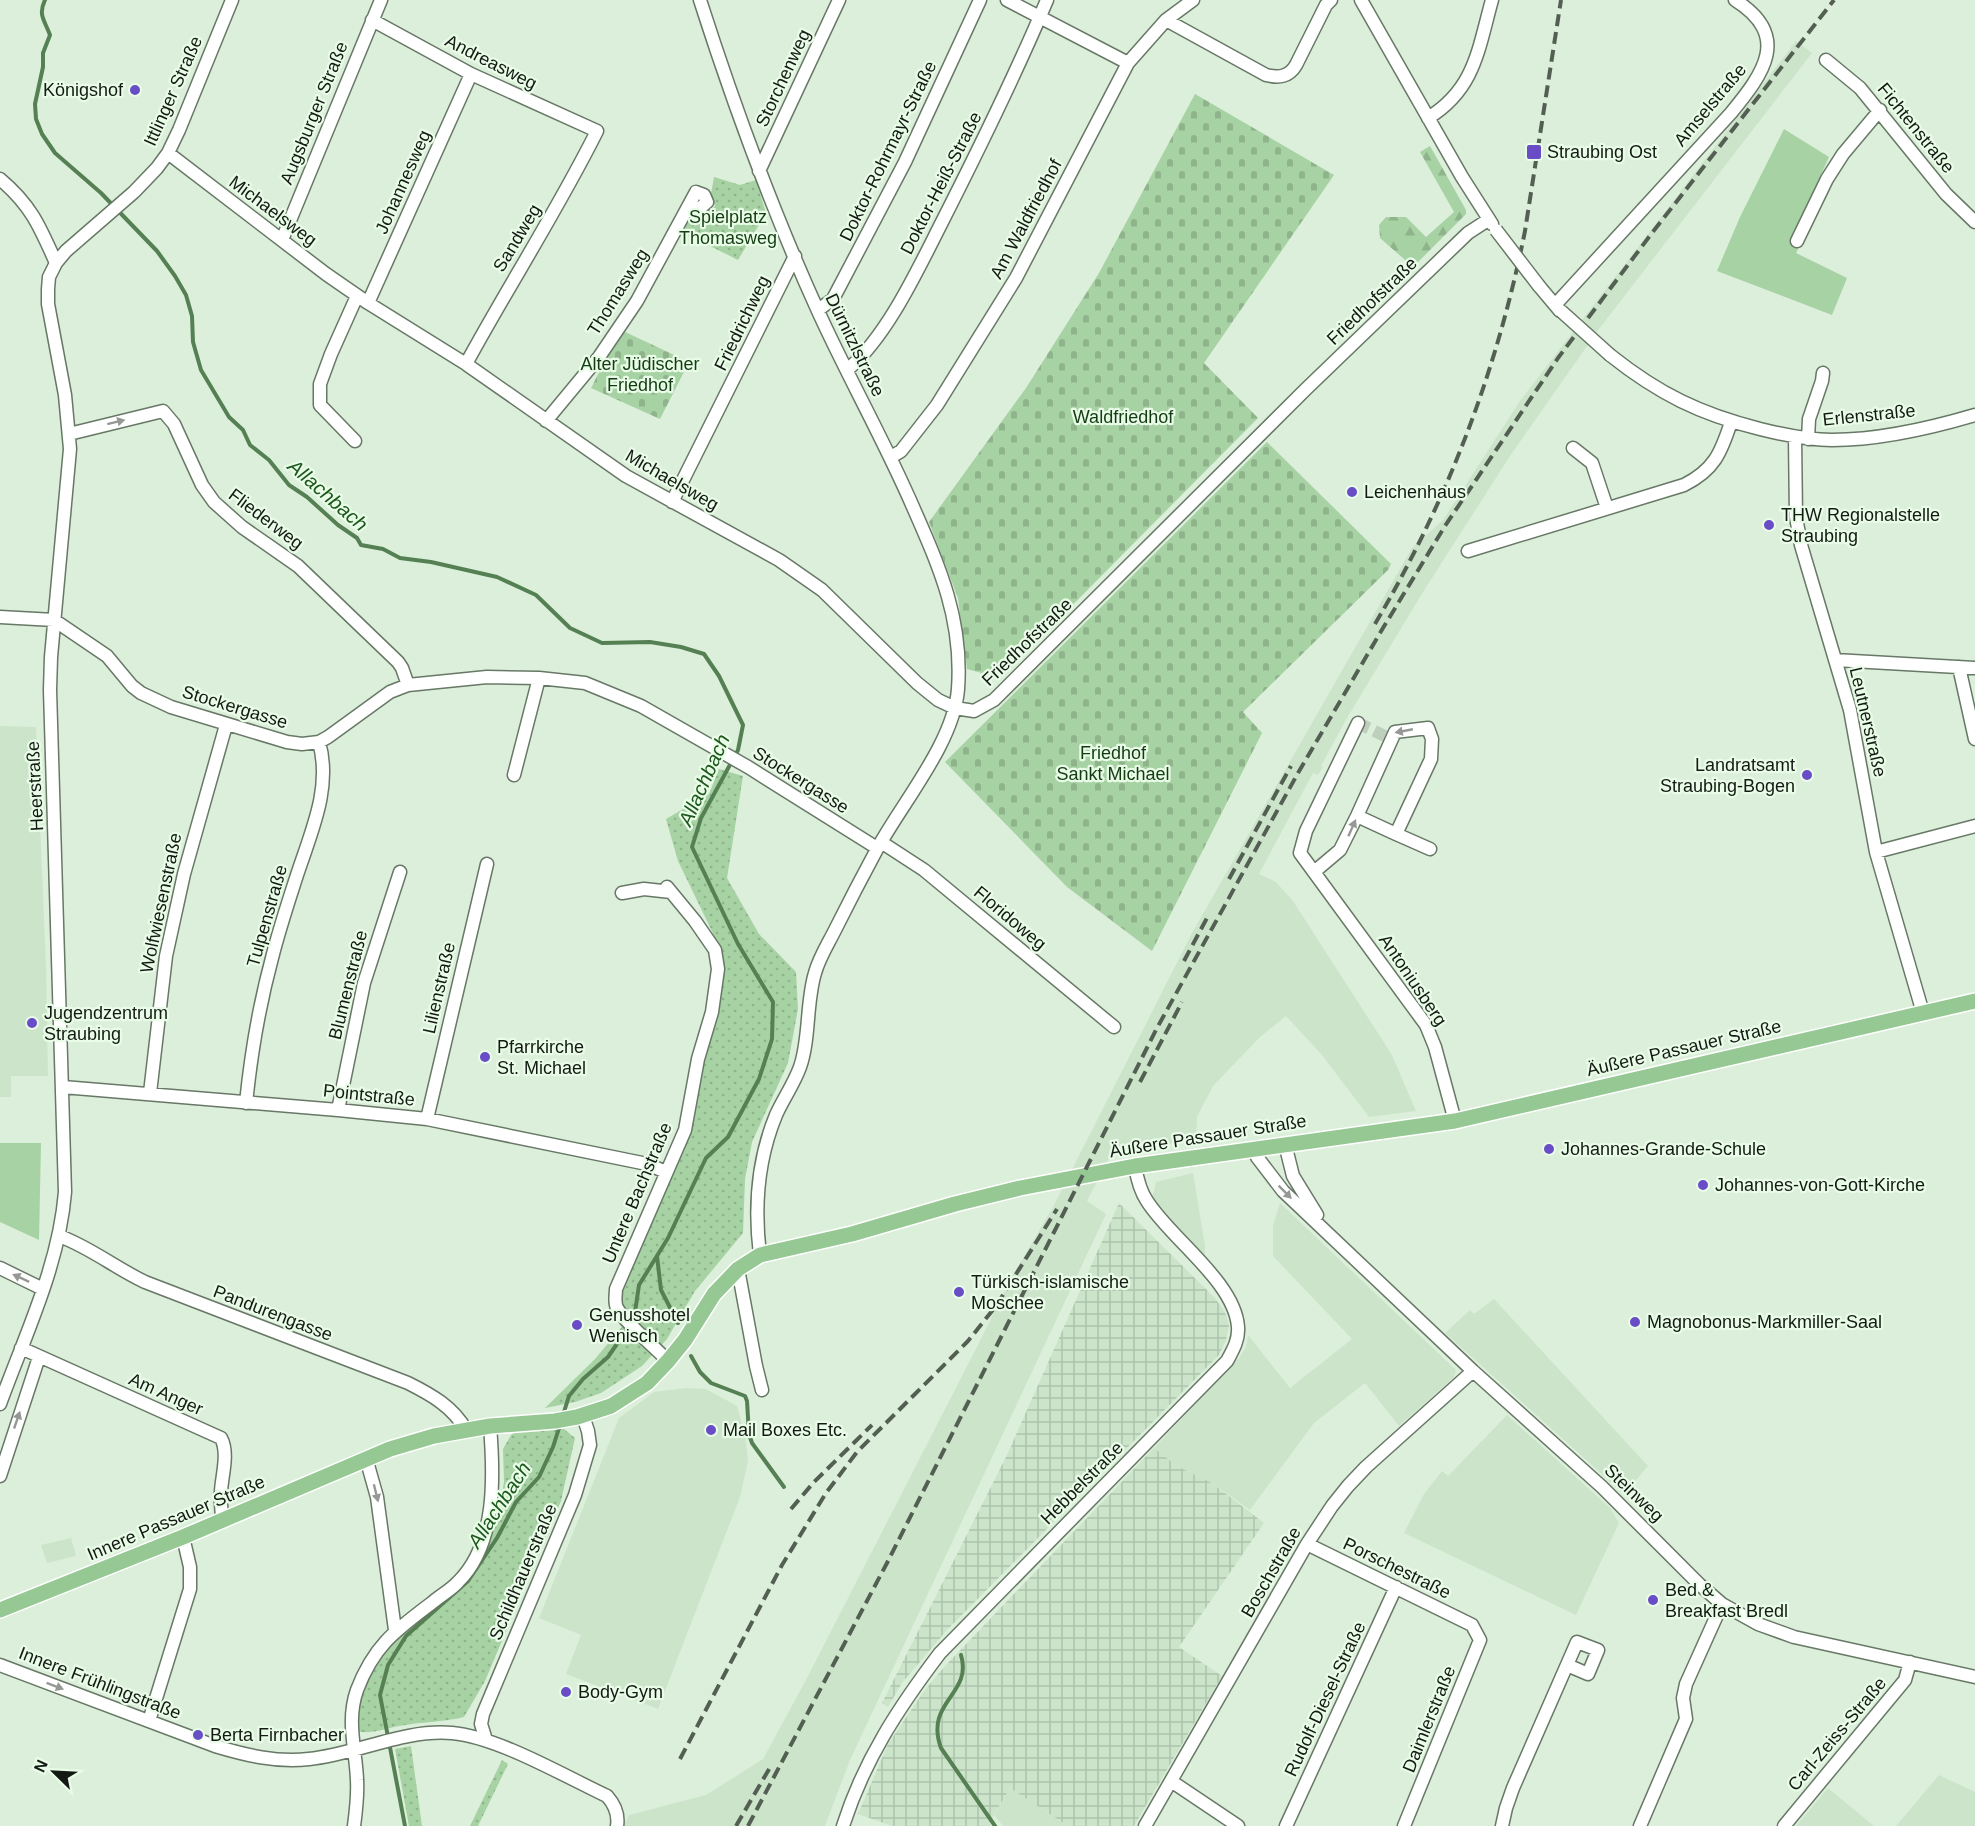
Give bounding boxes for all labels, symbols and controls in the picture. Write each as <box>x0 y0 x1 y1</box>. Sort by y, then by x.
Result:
street label: Storchenweg <box>752 26 814 130</box>
street label: Andreasweg <box>442 30 540 94</box>
street label: Ittlinger Straße <box>140 33 206 149</box>
street label: Augsburger Straße <box>276 39 352 187</box>
street label: Doktor-Rohrmayr-Straße <box>836 58 940 244</box>
street label: Amselstraße <box>1670 60 1750 150</box>
street label: Fichtenstraße <box>1874 79 1958 177</box>
place label: Königshof <box>43 80 124 100</box>
marker: Königshof <box>128 83 142 97</box>
street label: Doktor-Heiß-Straße <box>896 109 986 257</box>
street label: Johannesweg <box>371 127 435 237</box>
place label: Straubing Ost <box>1547 142 1657 162</box>
marker: Straubing Ost <box>1525 143 1543 161</box>
street label: Am Waldfriedhof <box>986 155 1066 282</box>
street label: Michaelsweg <box>225 172 321 250</box>
street label: Sandweg <box>489 201 545 275</box>
park label: Spielplatz Thomasweg <box>679 207 777 248</box>
street label: Thomasweg <box>584 245 652 339</box>
street label: Friedhofstraße <box>1323 253 1421 349</box>
street label: Friedrichweg <box>710 272 774 374</box>
street label: Dürnitzlstraße <box>821 290 889 400</box>
park label: Alter Jüdischer Friedhof <box>580 354 700 395</box>
street label: Erlenstraße <box>1822 400 1916 430</box>
park label: Waldfriedhof <box>1073 407 1174 427</box>
one-way arrow <box>107 417 125 427</box>
street label: Michaelsweg <box>622 445 722 515</box>
water label: Allachbach <box>283 454 372 535</box>
place label: Leichenhaus <box>1364 482 1466 502</box>
street label: Fliederweg <box>225 485 307 553</box>
marker: Leichenhaus <box>1345 485 1359 499</box>
place label: THW Regionalstelle Straubing <box>1781 505 1940 546</box>
marker: THW Regionalstelle Straubing <box>1762 518 1776 532</box>
street label: Friedhofstraße <box>978 594 1076 690</box>
street label: Leutnerstraße <box>1846 665 1890 779</box>
street label: Stockergasse <box>180 681 290 733</box>
one-way arrow <box>1394 727 1413 736</box>
water label: Allachbach <box>674 731 734 830</box>
street label: Heerstraße <box>23 741 47 831</box>
street label: Stockergasse <box>749 743 853 817</box>
park label: Friedhof Sankt Michael <box>1056 743 1170 784</box>
place label: Landratsamt Straubing-Bogen <box>1660 755 1795 796</box>
marker: Landratsamt Straubing-Bogen <box>1800 768 1814 782</box>
one-way arrow <box>1347 820 1356 837</box>
street label: Wolfwiesenstraße <box>136 831 186 975</box>
street label: Tulpenstraße <box>243 863 291 969</box>
street label: Floridoweg <box>970 882 1050 954</box>
street label: Blumenstraße <box>325 928 371 1042</box>
street label: Antoniusberg <box>1375 930 1451 1030</box>
street label: Lilienstraße <box>419 940 459 1036</box>
place label: Jugendzentrum Straubing <box>44 1003 168 1044</box>
marker: Jugendzentrum Straubing <box>25 1016 39 1030</box>
street label: Äußere Passauer Straße <box>1585 1016 1783 1080</box>
place label: Pfarrkirche St. Michael <box>497 1037 586 1078</box>
marker: Pfarrkirche St. Michael <box>478 1050 492 1064</box>
street label: Pointstraße <box>322 1080 416 1110</box>
street label: Äußere Passauer Straße <box>1108 1111 1308 1161</box>
street label: Untere Bachstraße <box>598 1120 676 1266</box>
place label: Johannes-Grande-Schule <box>1561 1139 1766 1159</box>
marker: Johannes-Grande-Schule <box>1542 1142 1556 1156</box>
place label: Johannes-von-Gott-Kirche <box>1715 1175 1925 1195</box>
marker: Johannes-von-Gott-Kirche <box>1696 1178 1710 1192</box>
one-way arrow <box>1278 1185 1293 1199</box>
place label: Türkisch-islamische Moschee <box>971 1272 1129 1313</box>
one-way arrow <box>13 1274 30 1283</box>
street label: Pandurengasse <box>211 1281 335 1345</box>
marker: Türkisch-islamische Moschee <box>952 1285 966 1299</box>
place label: Genusshotel Wenisch <box>589 1305 690 1346</box>
place label: Magnobonus-Markmiller-Saal <box>1647 1312 1882 1332</box>
marker: Magnobonus-Markmiller-Saal <box>1628 1315 1642 1329</box>
marker: Genusshotel Wenisch <box>570 1318 584 1332</box>
street label: Am Anger <box>126 1369 206 1419</box>
one-way arrow <box>13 1411 22 1429</box>
place label: Mail Boxes Etc. <box>723 1420 847 1440</box>
marker: Mail Boxes Etc. <box>704 1423 718 1437</box>
street label: Hebbelstraße <box>1037 1438 1127 1528</box>
water label: Allachbach <box>463 1458 535 1553</box>
street label: Steinweg <box>1600 1460 1668 1526</box>
street label: Innere Passauer Straße <box>84 1471 268 1565</box>
one-way arrow <box>371 1484 381 1502</box>
street label: Schildhauerstraße <box>485 1501 561 1643</box>
street label: Boschstraße <box>1237 1523 1305 1621</box>
street label: Porschestraße <box>1340 1533 1454 1603</box>
place label: Bed & Breakfast Bredl <box>1665 1580 1788 1621</box>
marker: Bed & Breakfast Bredl <box>1646 1593 1660 1607</box>
street label: Rudolf-Diesel-Straße <box>1280 1619 1370 1779</box>
street label: Innere Frühlingstraße <box>16 1643 184 1723</box>
street label: Daimlerstraße <box>1399 1663 1459 1775</box>
street label: Carl-Zeiss-Straße <box>1784 1673 1890 1795</box>
one-way arrow <box>46 1681 64 1691</box>
place label: Body-Gym <box>578 1682 663 1702</box>
marker: Body-Gym <box>559 1685 573 1699</box>
place label: Berta Firnbacher <box>210 1725 344 1745</box>
marker: Berta Firnbacher <box>191 1728 205 1742</box>
north arrow <box>24 1742 84 1802</box>
text: N <box>31 1757 51 1775</box>

